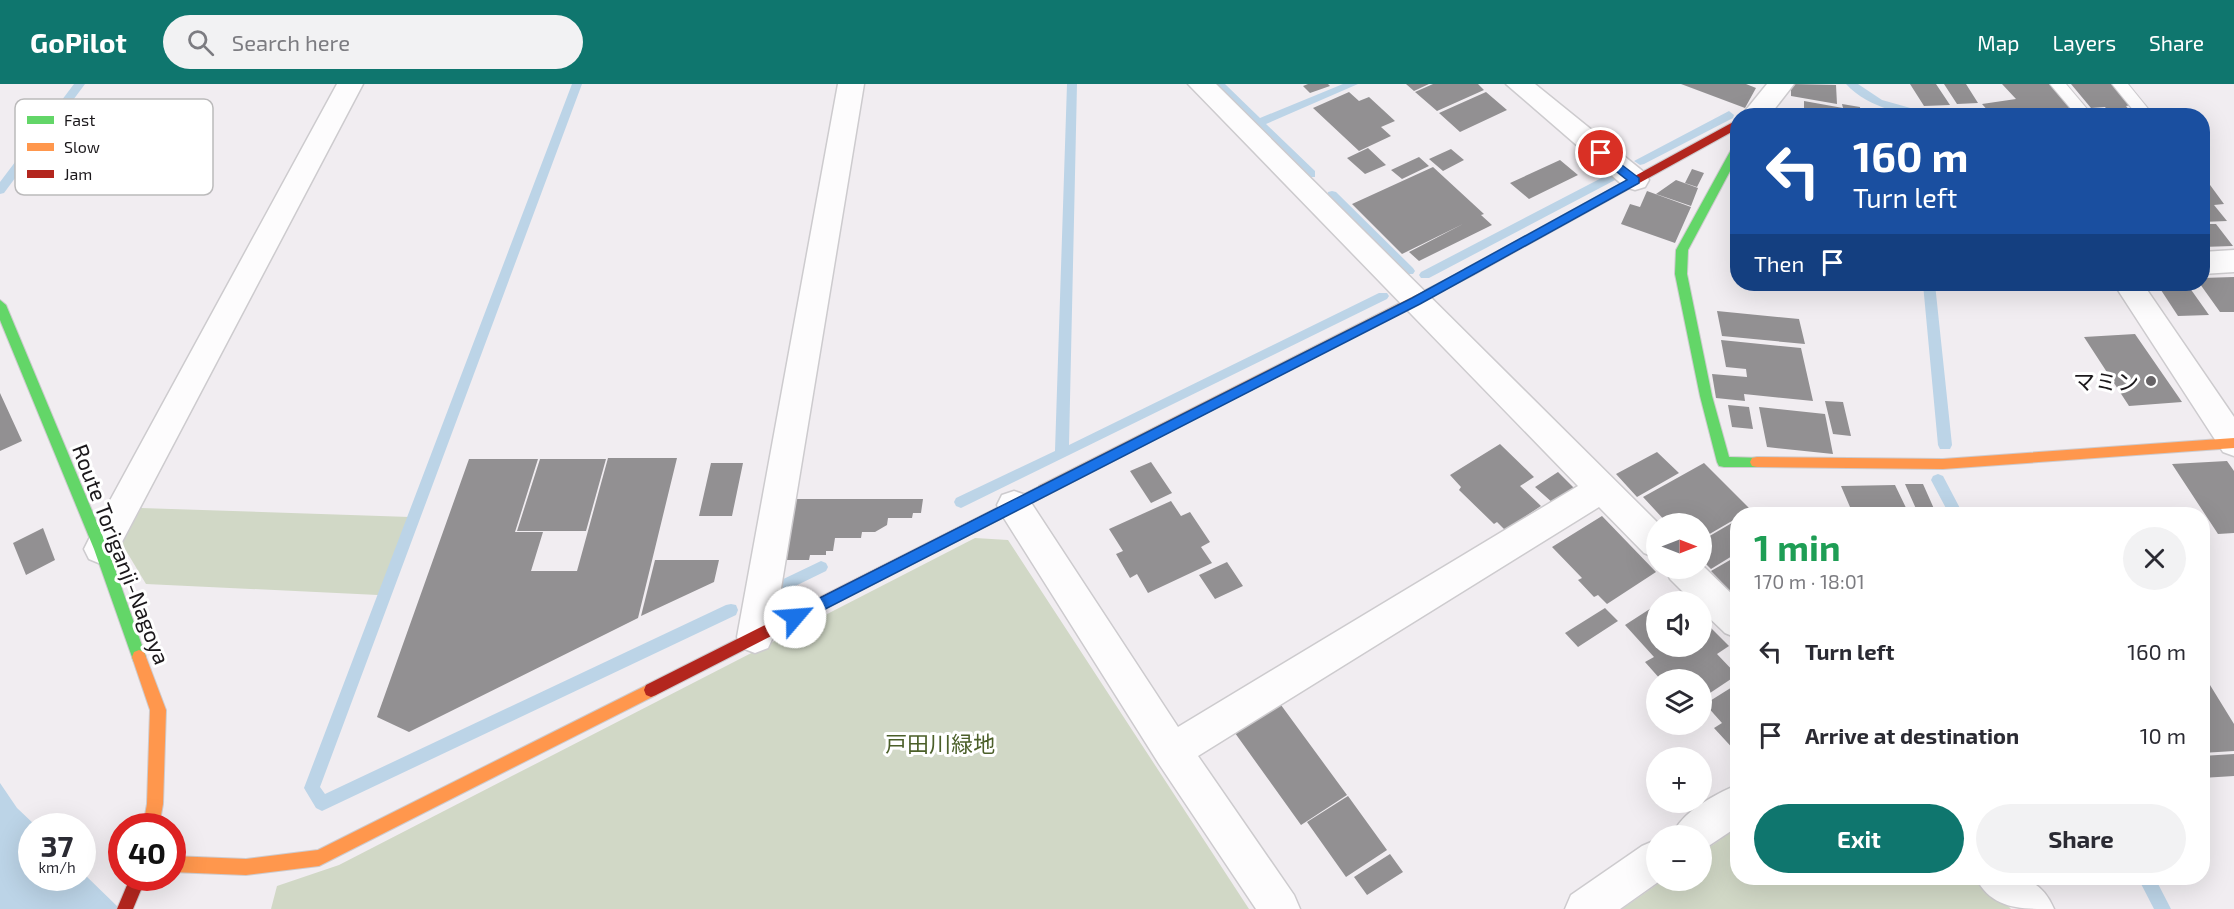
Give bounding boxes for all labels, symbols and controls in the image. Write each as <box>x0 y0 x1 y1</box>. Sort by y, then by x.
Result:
search box <box>163 15 583 69</box>
text: GoPilot <box>30 25 127 59</box>
icon: search <box>184 26 217 59</box>
text: Search here <box>232 29 350 55</box>
text: Map <box>1977 30 2019 55</box>
text: Layers <box>2052 30 2116 55</box>
text: Share <box>2149 30 2204 55</box>
legend <box>15 99 213 195</box>
text: Fast <box>64 110 95 129</box>
pin <box>1575 127 1626 178</box>
text: 160 m <box>1853 130 1969 180</box>
icon: left <box>1754 132 1832 210</box>
icon: arrive <box>1584 136 1617 169</box>
text: Slow <box>64 137 100 156</box>
text: Jam <box>64 164 92 183</box>
text: Turn left <box>1853 181 1957 213</box>
icon: arrive <box>1816 246 1849 279</box>
text: Then <box>1754 250 1804 276</box>
place label: マミン <box>2073 368 2139 394</box>
marker: マミン <box>2144 374 2158 388</box>
street label: Route Toriganji-Nagoya <box>67 440 176 668</box>
north arrow <box>1646 513 1712 579</box>
map controls <box>1646 513 1712 891</box>
text: 1 min <box>1754 525 1841 568</box>
button: close <box>2123 527 2186 590</box>
text: 170 m · 18:01 <box>1754 569 1865 593</box>
position arrow <box>763 585 827 649</box>
button: sound <box>1646 591 1712 657</box>
icon: left <box>1754 635 1787 668</box>
text: Turn left <box>1805 638 1894 664</box>
text: 160 m <box>2127 638 2186 664</box>
button: layers <box>1646 669 1712 735</box>
icon: arrive <box>1754 719 1787 752</box>
text: Arrive at destination <box>1805 722 2019 748</box>
text: 10 m <box>2140 722 2186 748</box>
park label: 戸田川緑地 <box>885 730 995 756</box>
button: + <box>1646 747 1712 813</box>
button: Exit <box>1754 804 1964 873</box>
button: Share <box>1976 804 2186 873</box>
speed limit sign: 40 <box>108 813 186 891</box>
button: − <box>1646 825 1712 891</box>
text: 37 <box>41 827 73 863</box>
text: km/h <box>38 858 76 876</box>

